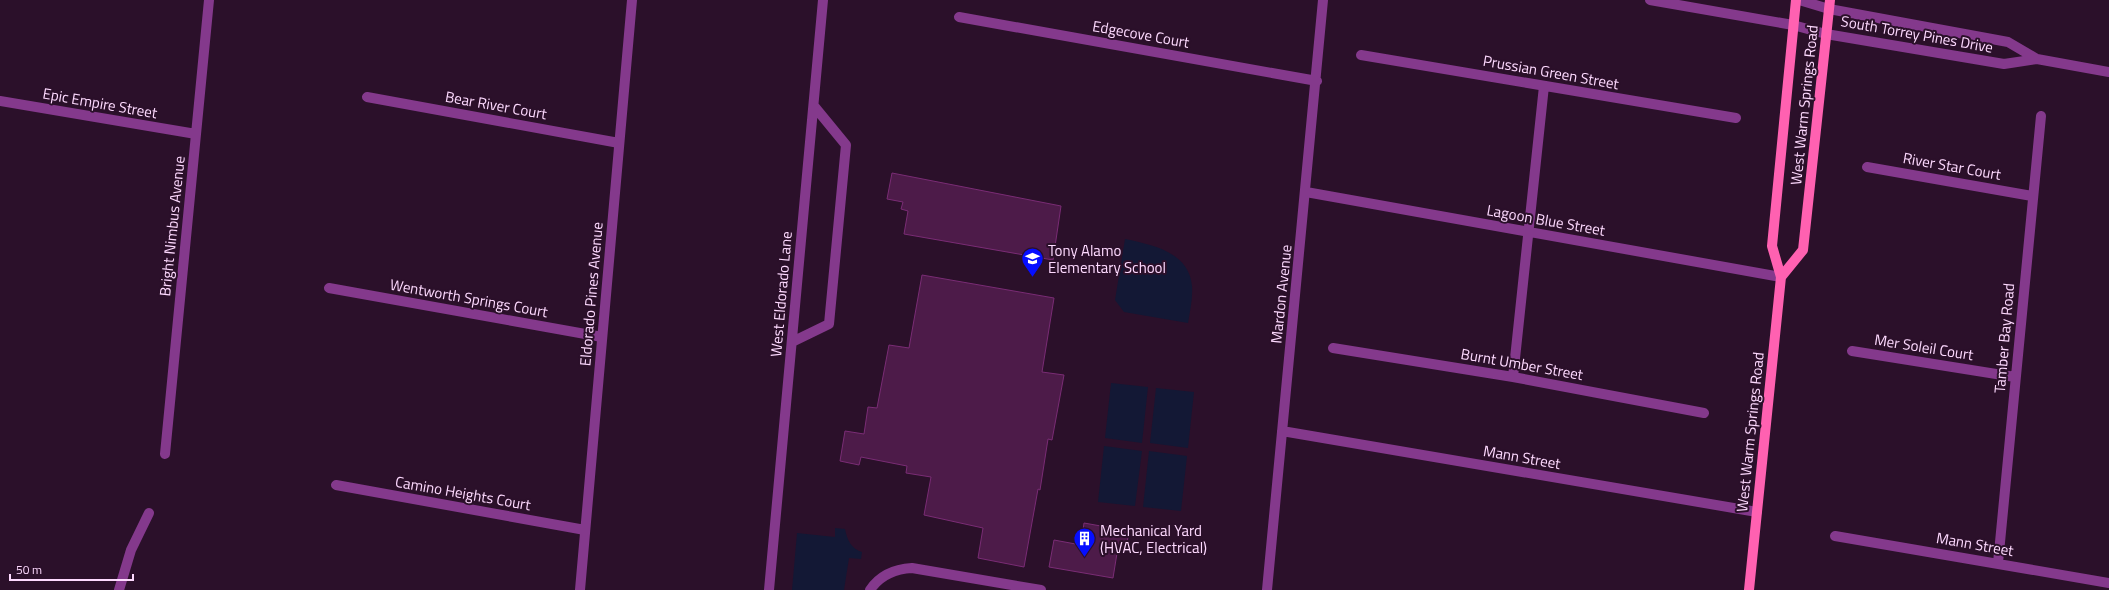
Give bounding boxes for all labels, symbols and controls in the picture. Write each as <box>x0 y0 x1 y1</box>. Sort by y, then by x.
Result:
street label: South Torrey Pines Drive <box>1839 9 1995 59</box>
street label: Edgecove Court <box>1091 14 1192 54</box>
street label: West Warm Springs Road <box>1784 24 1824 186</box>
street label: Prussian Green Street <box>1481 49 1621 95</box>
street label: Epic Empire Street <box>41 82 160 125</box>
street label: Bear River Court <box>443 85 549 125</box>
street label: River Star Court <box>1901 146 2004 186</box>
street label: Bright Nimbus Avenue <box>153 155 191 297</box>
street label: Lagoon Blue Street <box>1485 198 1608 242</box>
street label: Eldorado Pines Avenue <box>573 221 609 367</box>
street label: West Eldorado Lane <box>764 230 798 358</box>
place label: Tony Alamo Elementary School <box>1048 239 1166 279</box>
street label: Mardon Avenue <box>1264 243 1298 345</box>
school or university icon: Tony Alamo Elementary School <box>1020 246 1046 279</box>
street label: Wentworth Springs Court <box>388 273 550 323</box>
street label: Tamber Bay Road <box>1988 282 2020 394</box>
street label: Mer Soleil Court <box>1873 328 1976 366</box>
street label: Burnt Umber Street <box>1459 342 1586 386</box>
street label: West Warm Springs Road <box>1730 351 1770 513</box>
street label: Mann Street <box>1481 439 1563 475</box>
street label: Camino Heights Court <box>393 470 533 516</box>
place label: Mechanical Yard (HVAC, Electrical) <box>1100 519 1207 559</box>
building icon: Mechanical Yard (HVAC, Electrical) <box>1071 526 1097 559</box>
street label: Mann Street <box>1934 526 2016 562</box>
scale bar <box>10 556 133 582</box>
text: 50 m <box>16 560 42 579</box>

